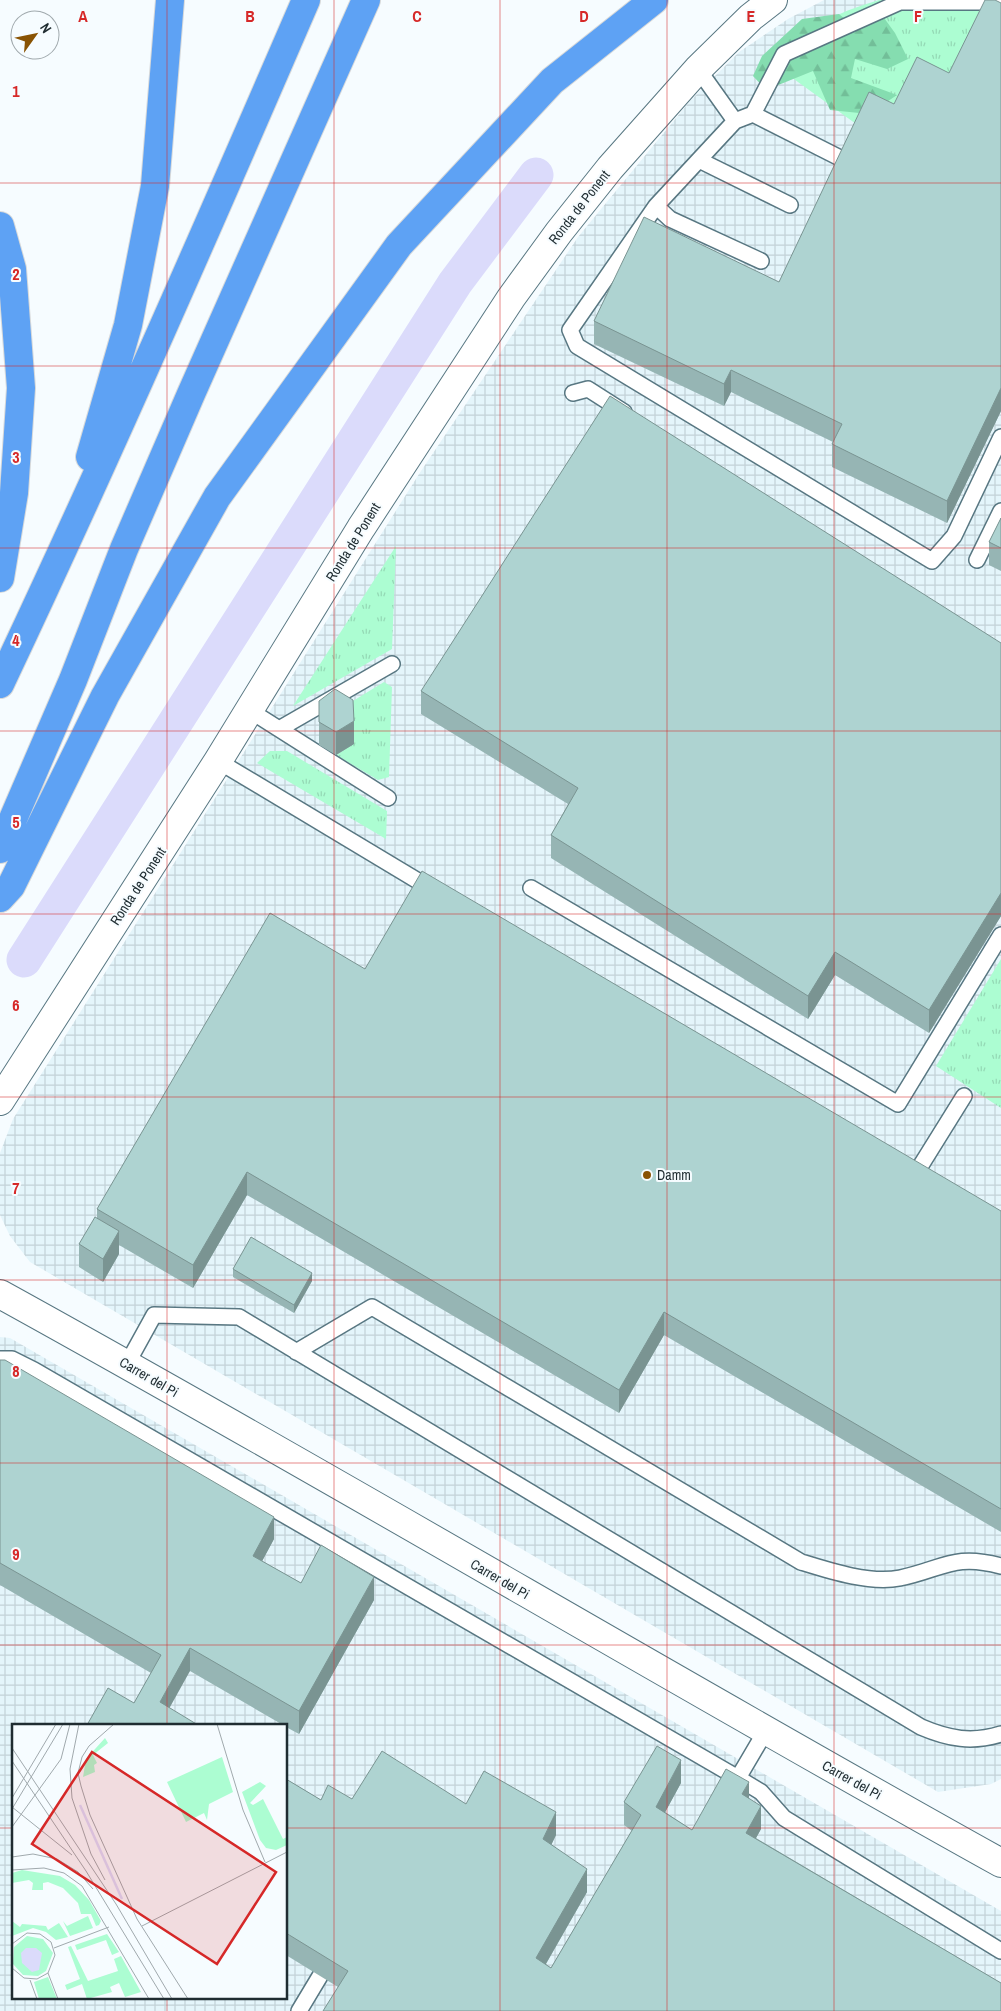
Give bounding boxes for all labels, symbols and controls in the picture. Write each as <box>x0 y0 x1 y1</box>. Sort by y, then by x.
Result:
text: A <box>78 5 88 27</box>
text: B <box>245 5 255 27</box>
text: C <box>412 5 422 27</box>
text: D <box>579 5 589 27</box>
text: E <box>747 5 756 27</box>
text: F <box>914 5 922 27</box>
north arrow <box>10 10 60 60</box>
text: N <box>36 20 56 36</box>
text: 1 <box>12 80 20 102</box>
street label: Ronda de Ponent <box>544 166 614 248</box>
text: 2 <box>12 263 20 285</box>
text: 3 <box>12 446 20 468</box>
street label: Ronda de Ponent <box>322 499 384 585</box>
text: 4 <box>12 629 20 651</box>
text: 5 <box>12 811 20 833</box>
street label: Ronda de Ponent <box>106 844 170 928</box>
text: 6 <box>12 994 20 1016</box>
place label: Damm <box>657 1166 691 1184</box>
marker: Damm <box>641 1169 653 1181</box>
text: 7 <box>12 1177 20 1199</box>
street label: Carrer del Pi <box>116 1353 182 1401</box>
text: 8 <box>12 1360 20 1382</box>
text: 9 <box>12 1543 20 1565</box>
street label: Carrer del Pi <box>467 1555 533 1603</box>
inset map <box>12 1724 288 1998</box>
street label: Carrer del Pi <box>819 1756 885 1804</box>

